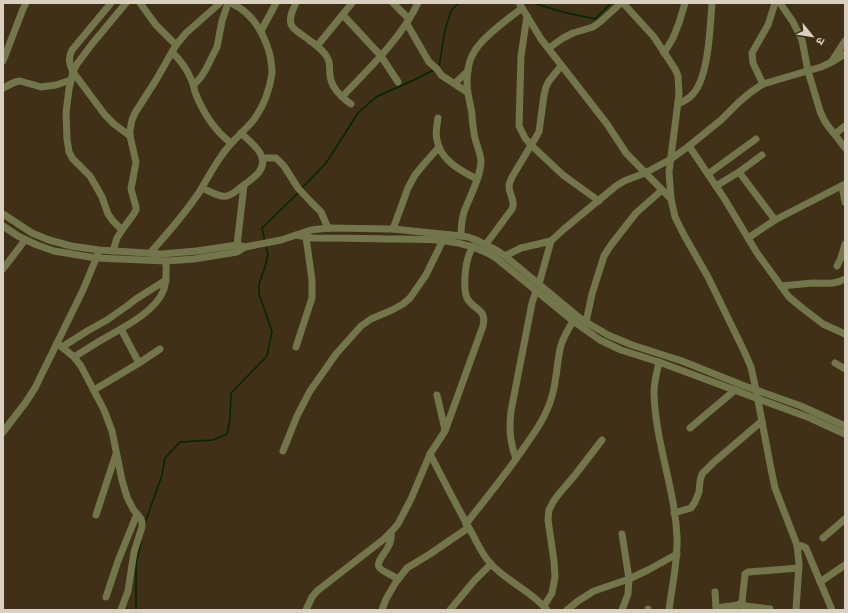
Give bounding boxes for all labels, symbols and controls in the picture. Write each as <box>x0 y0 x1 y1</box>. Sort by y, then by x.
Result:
north arrow <box>792 16 832 56</box>
text: उ <box>812 34 829 48</box>

